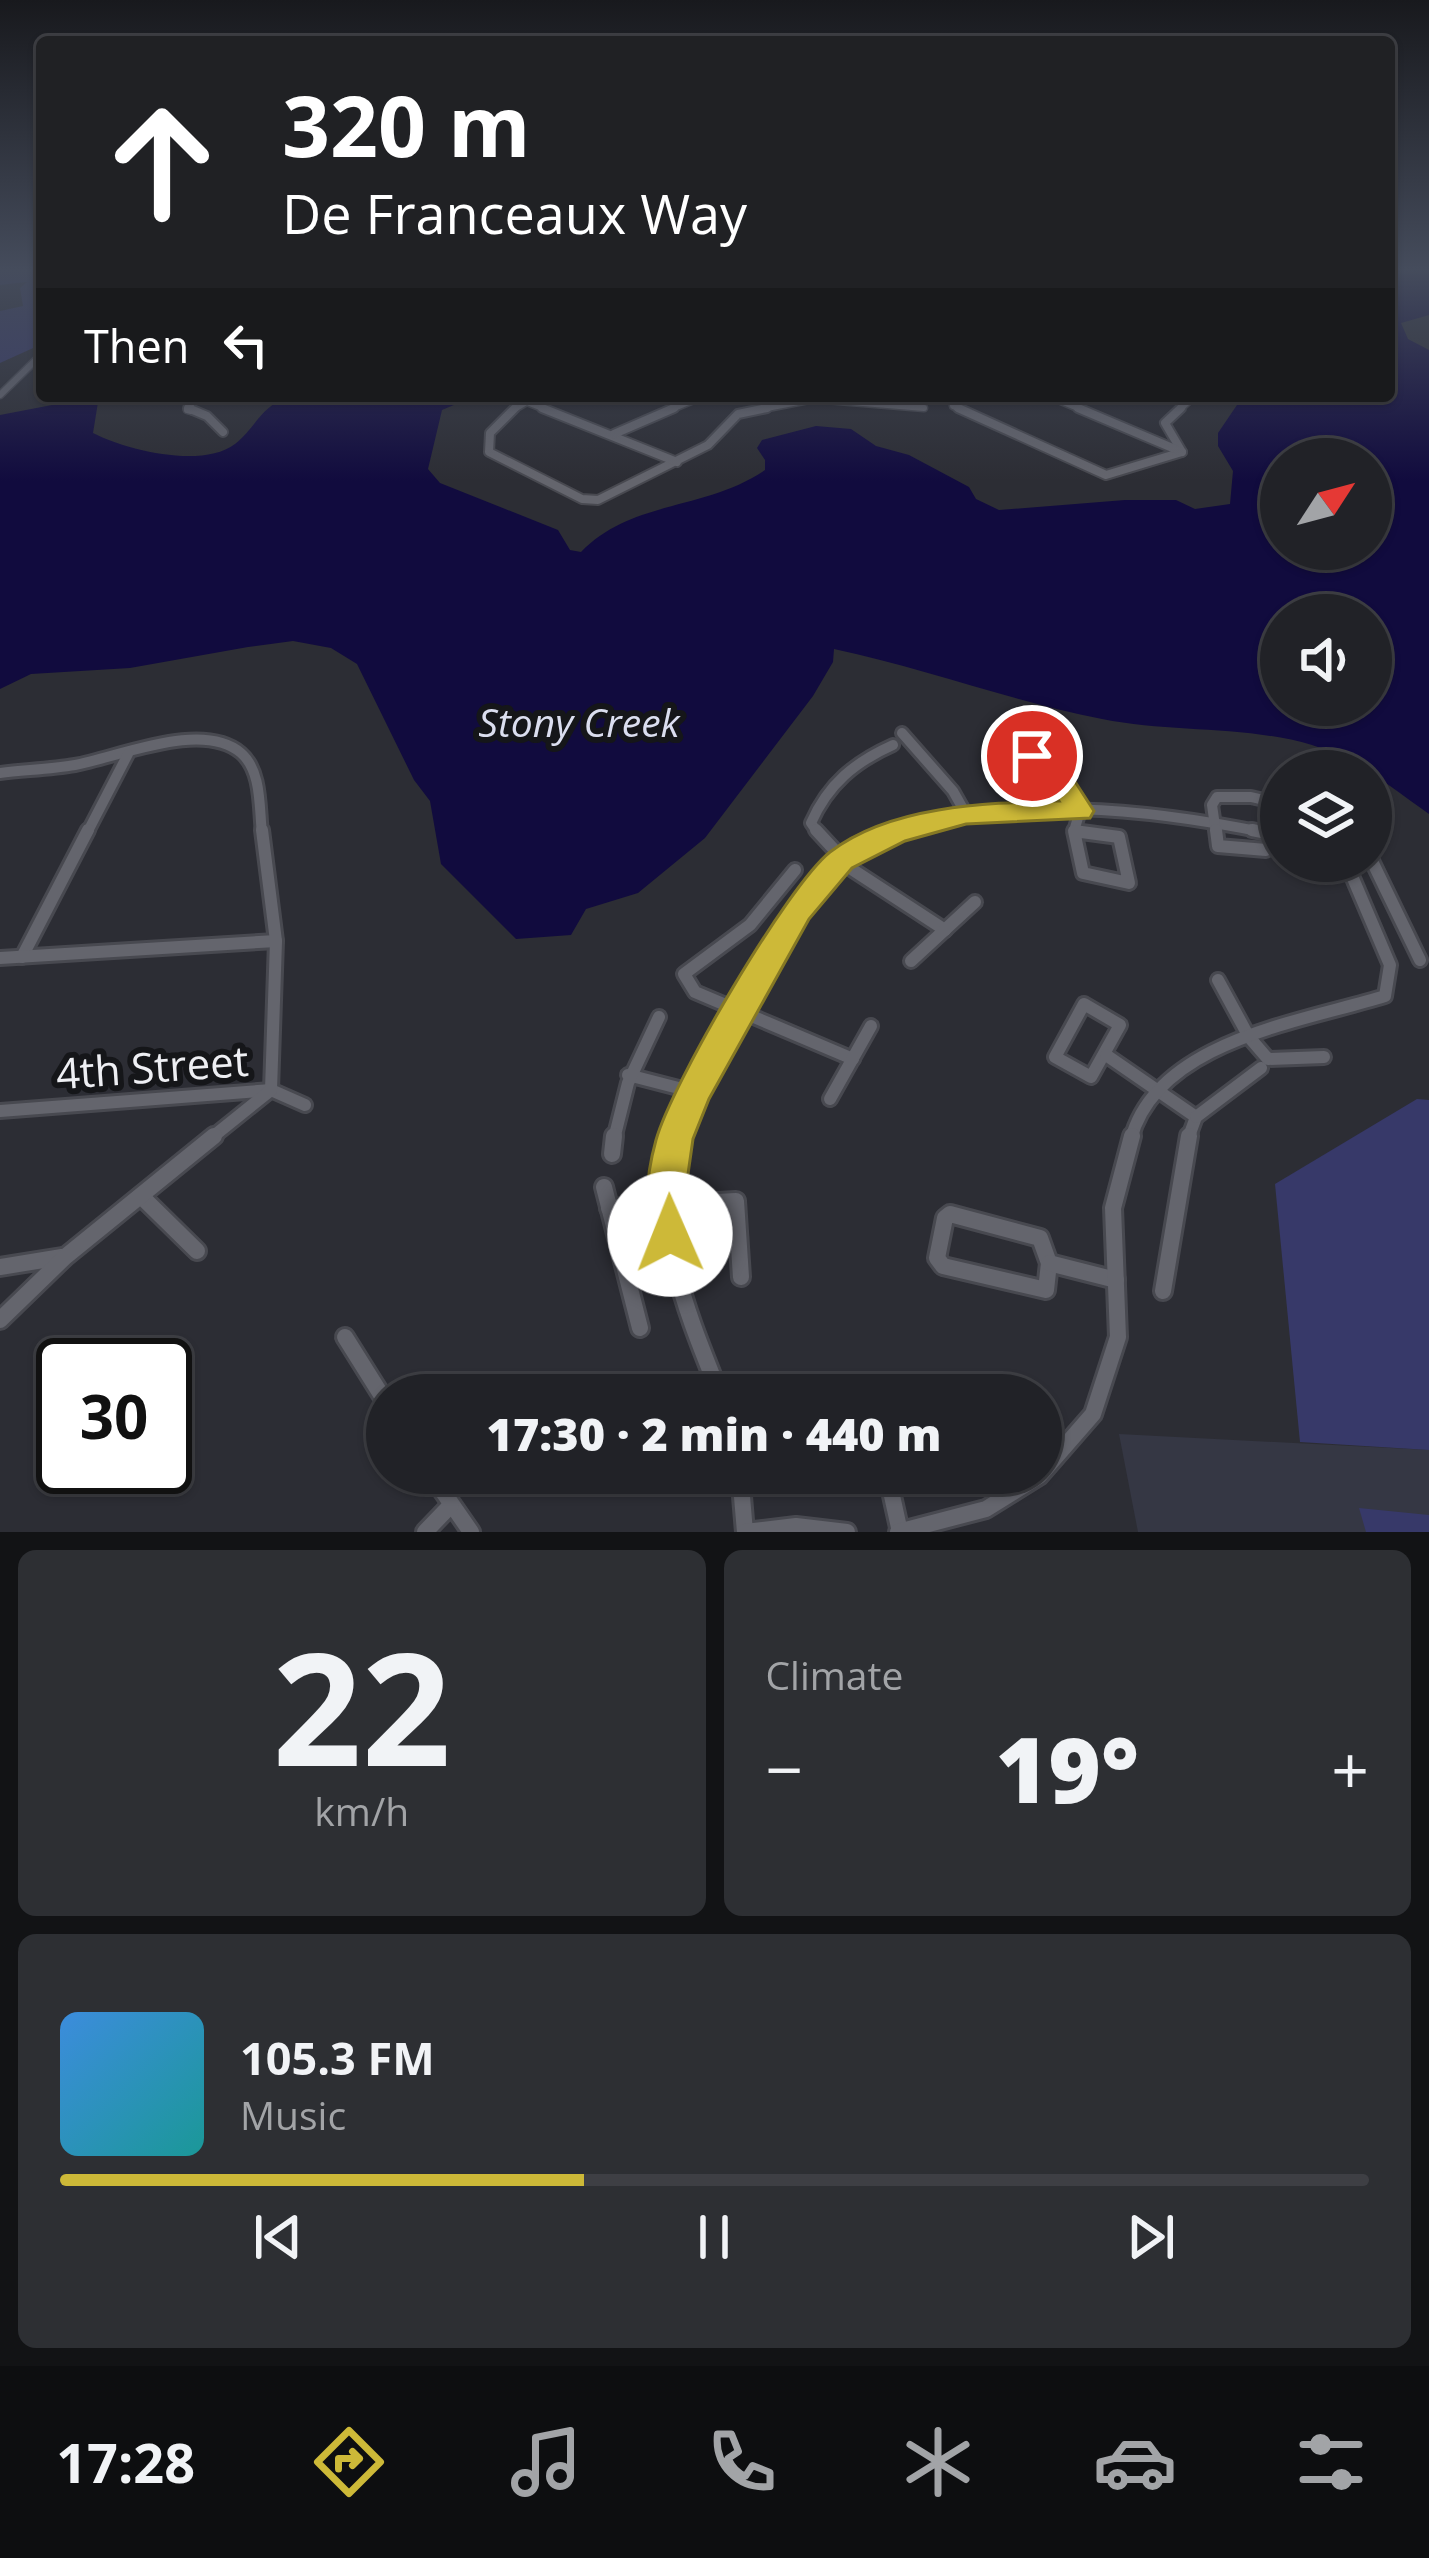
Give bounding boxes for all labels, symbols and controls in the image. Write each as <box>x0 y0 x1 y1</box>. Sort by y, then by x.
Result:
text: 320 m <box>282 67 530 182</box>
icon: ahead <box>84 84 240 240</box>
text: De Franceaux Way <box>282 176 747 250</box>
icon: left <box>213 312 279 378</box>
text: Then <box>84 315 189 376</box>
north arrow <box>1260 438 1392 570</box>
map controls <box>1260 438 1392 882</box>
button: sound <box>1260 594 1392 726</box>
water label: Stony Creek <box>478 695 682 748</box>
pin <box>981 705 1083 807</box>
icon: arrive <box>999 723 1065 789</box>
button: layers <box>1260 750 1392 882</box>
street label: 4th Street <box>54 1031 250 1101</box>
position arrow <box>607 1171 733 1297</box>
speed limit sign: 30 <box>36 1338 192 1494</box>
text: 17:30 · 2 min · 440 m <box>487 1403 941 1464</box>
text: 22 <box>273 1599 451 1812</box>
text: Climate <box>766 1648 903 1701</box>
text: 19° <box>996 1707 1139 1829</box>
text: − <box>766 1723 803 1813</box>
text: + <box>1331 1723 1369 1813</box>
text: km/h <box>314 1784 409 1837</box>
text: 105.3 FM <box>240 2027 435 2088</box>
text: Music <box>240 2088 346 2141</box>
icon: previous <box>245 2204 311 2270</box>
icon: pause <box>681 2204 747 2270</box>
icon: next <box>1118 2204 1184 2270</box>
icon: directions <box>307 2420 391 2504</box>
icon: music <box>504 2420 588 2504</box>
icon: phone <box>700 2420 784 2504</box>
icon: climate <box>896 2420 980 2504</box>
icon: car <box>1093 2420 1177 2504</box>
icon: filters <box>1289 2420 1373 2504</box>
text: 17:28 <box>56 2425 195 2499</box>

